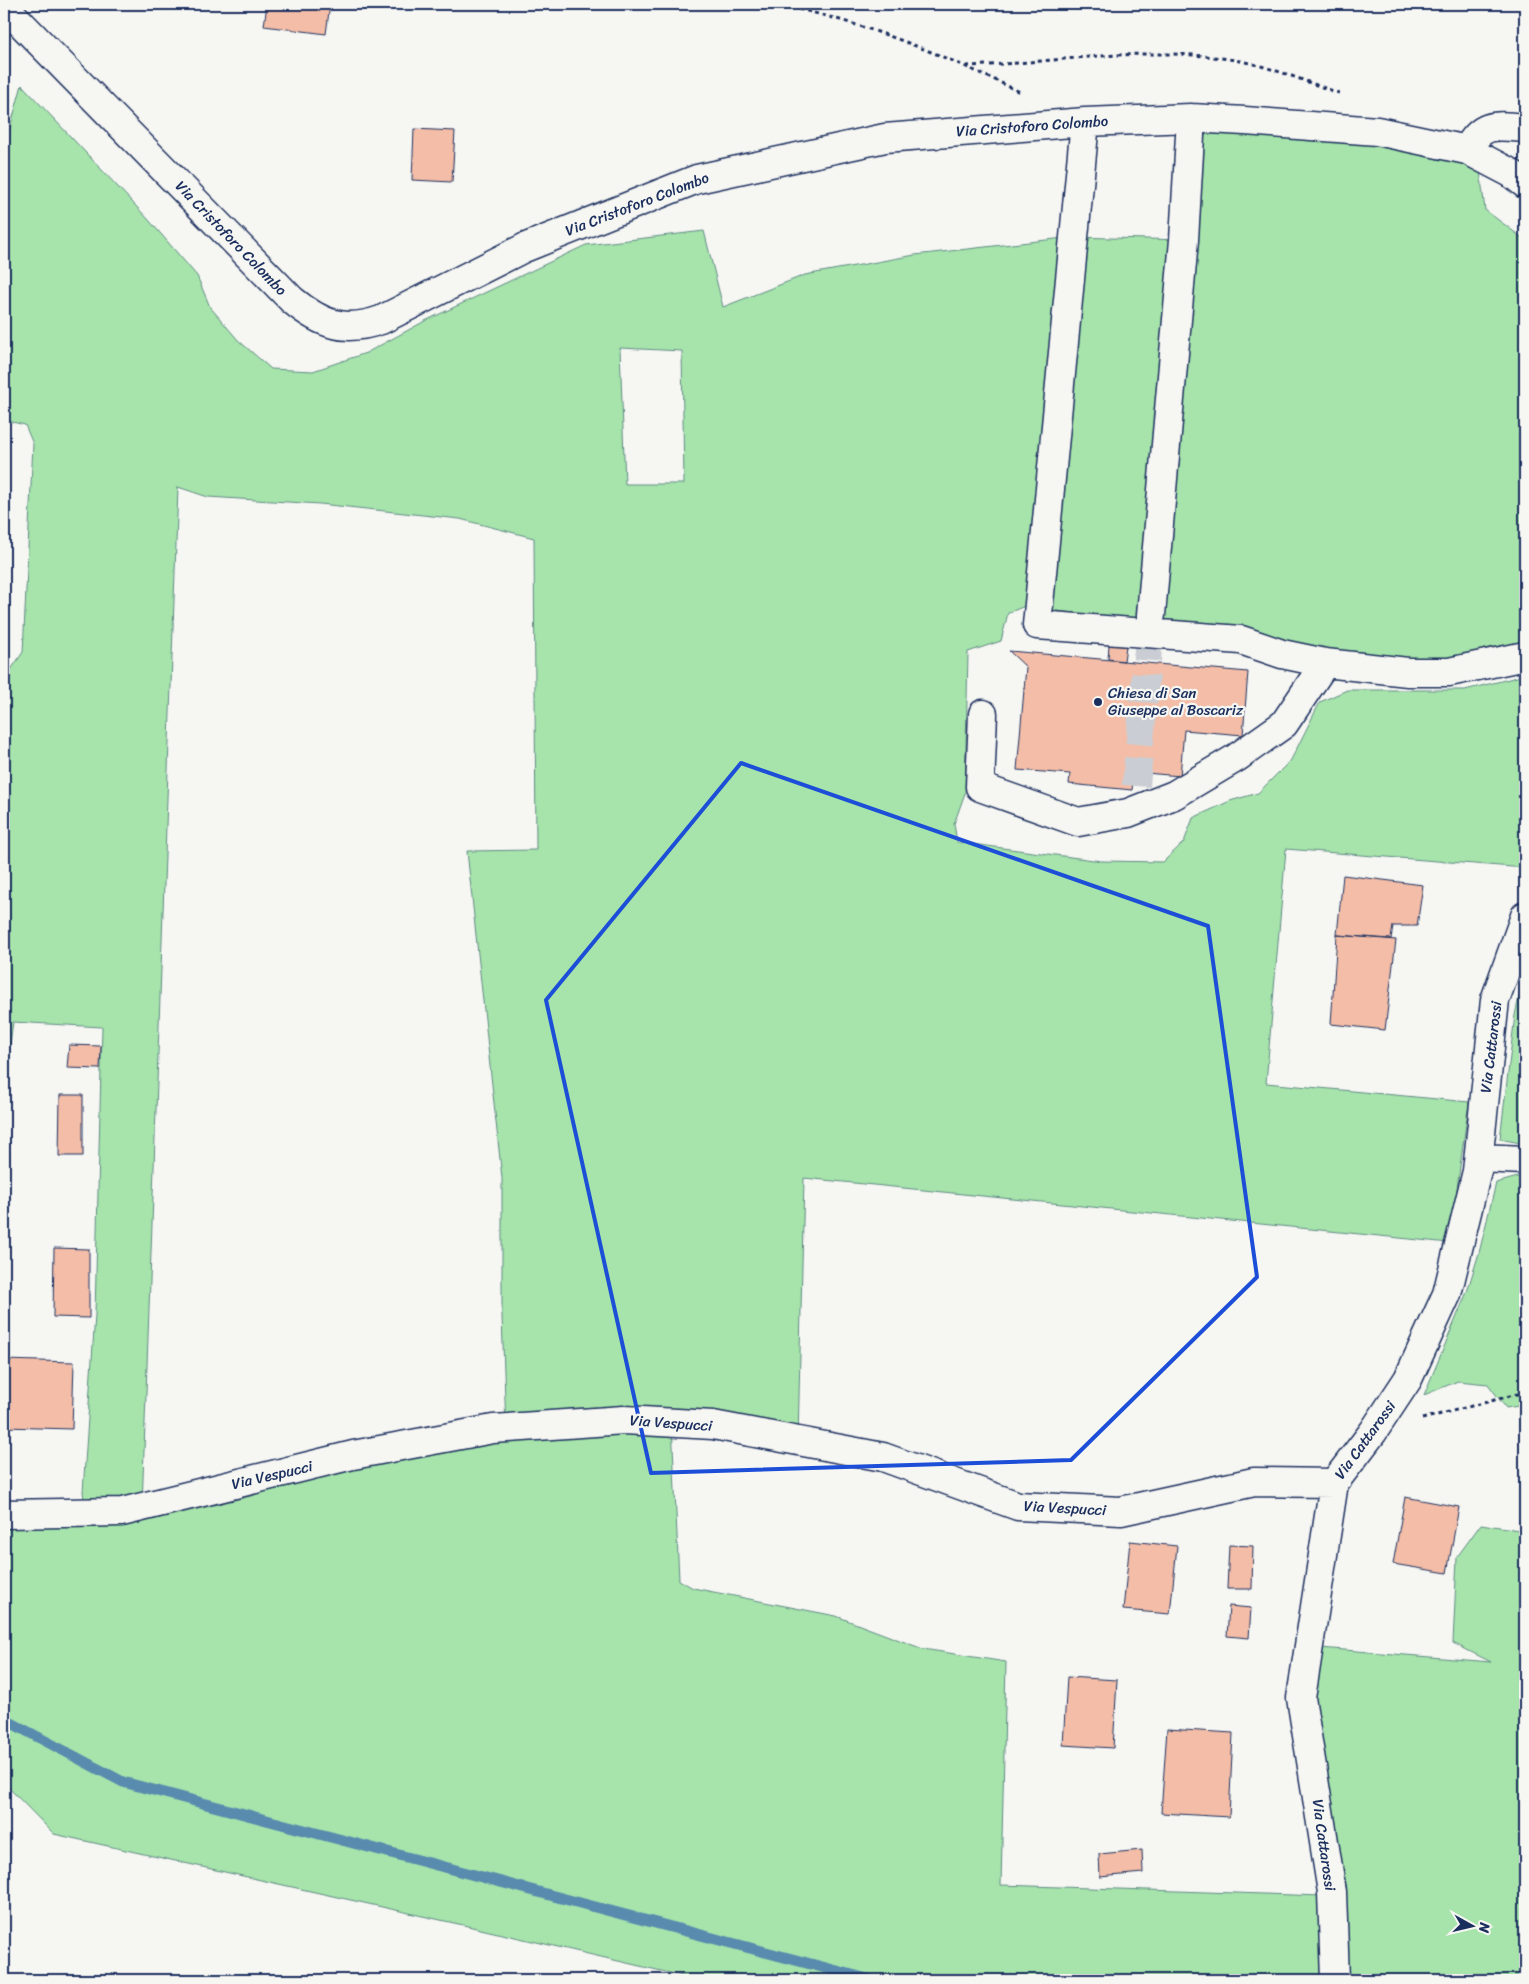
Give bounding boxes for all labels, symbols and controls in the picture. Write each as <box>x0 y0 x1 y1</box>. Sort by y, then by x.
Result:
street label: Via Cristoforo Colombo <box>955 108 1109 144</box>
street label: Via Cristoforo Colombo <box>561 164 713 243</box>
street label: Via Cristoforo Colombo <box>169 174 294 302</box>
place label: Chiesa di San Giuseppe al Boscariz <box>1108 680 1244 723</box>
marker: Chiesa di San Giuseppe al Boscariz <box>1092 696 1104 708</box>
street label: Via Cattarossi <box>1472 999 1510 1094</box>
street label: Via Cattarossi <box>1327 1394 1403 1485</box>
street label: Via Vespucci <box>629 1407 714 1439</box>
street label: Via Vespucci <box>229 1453 316 1497</box>
street label: Via Vespucci <box>1023 1493 1108 1523</box>
street label: Via Cattarossi <box>1305 1798 1343 1893</box>
north arrow <box>1446 1902 1496 1952</box>
text: N <box>1471 1920 1498 1935</box>

